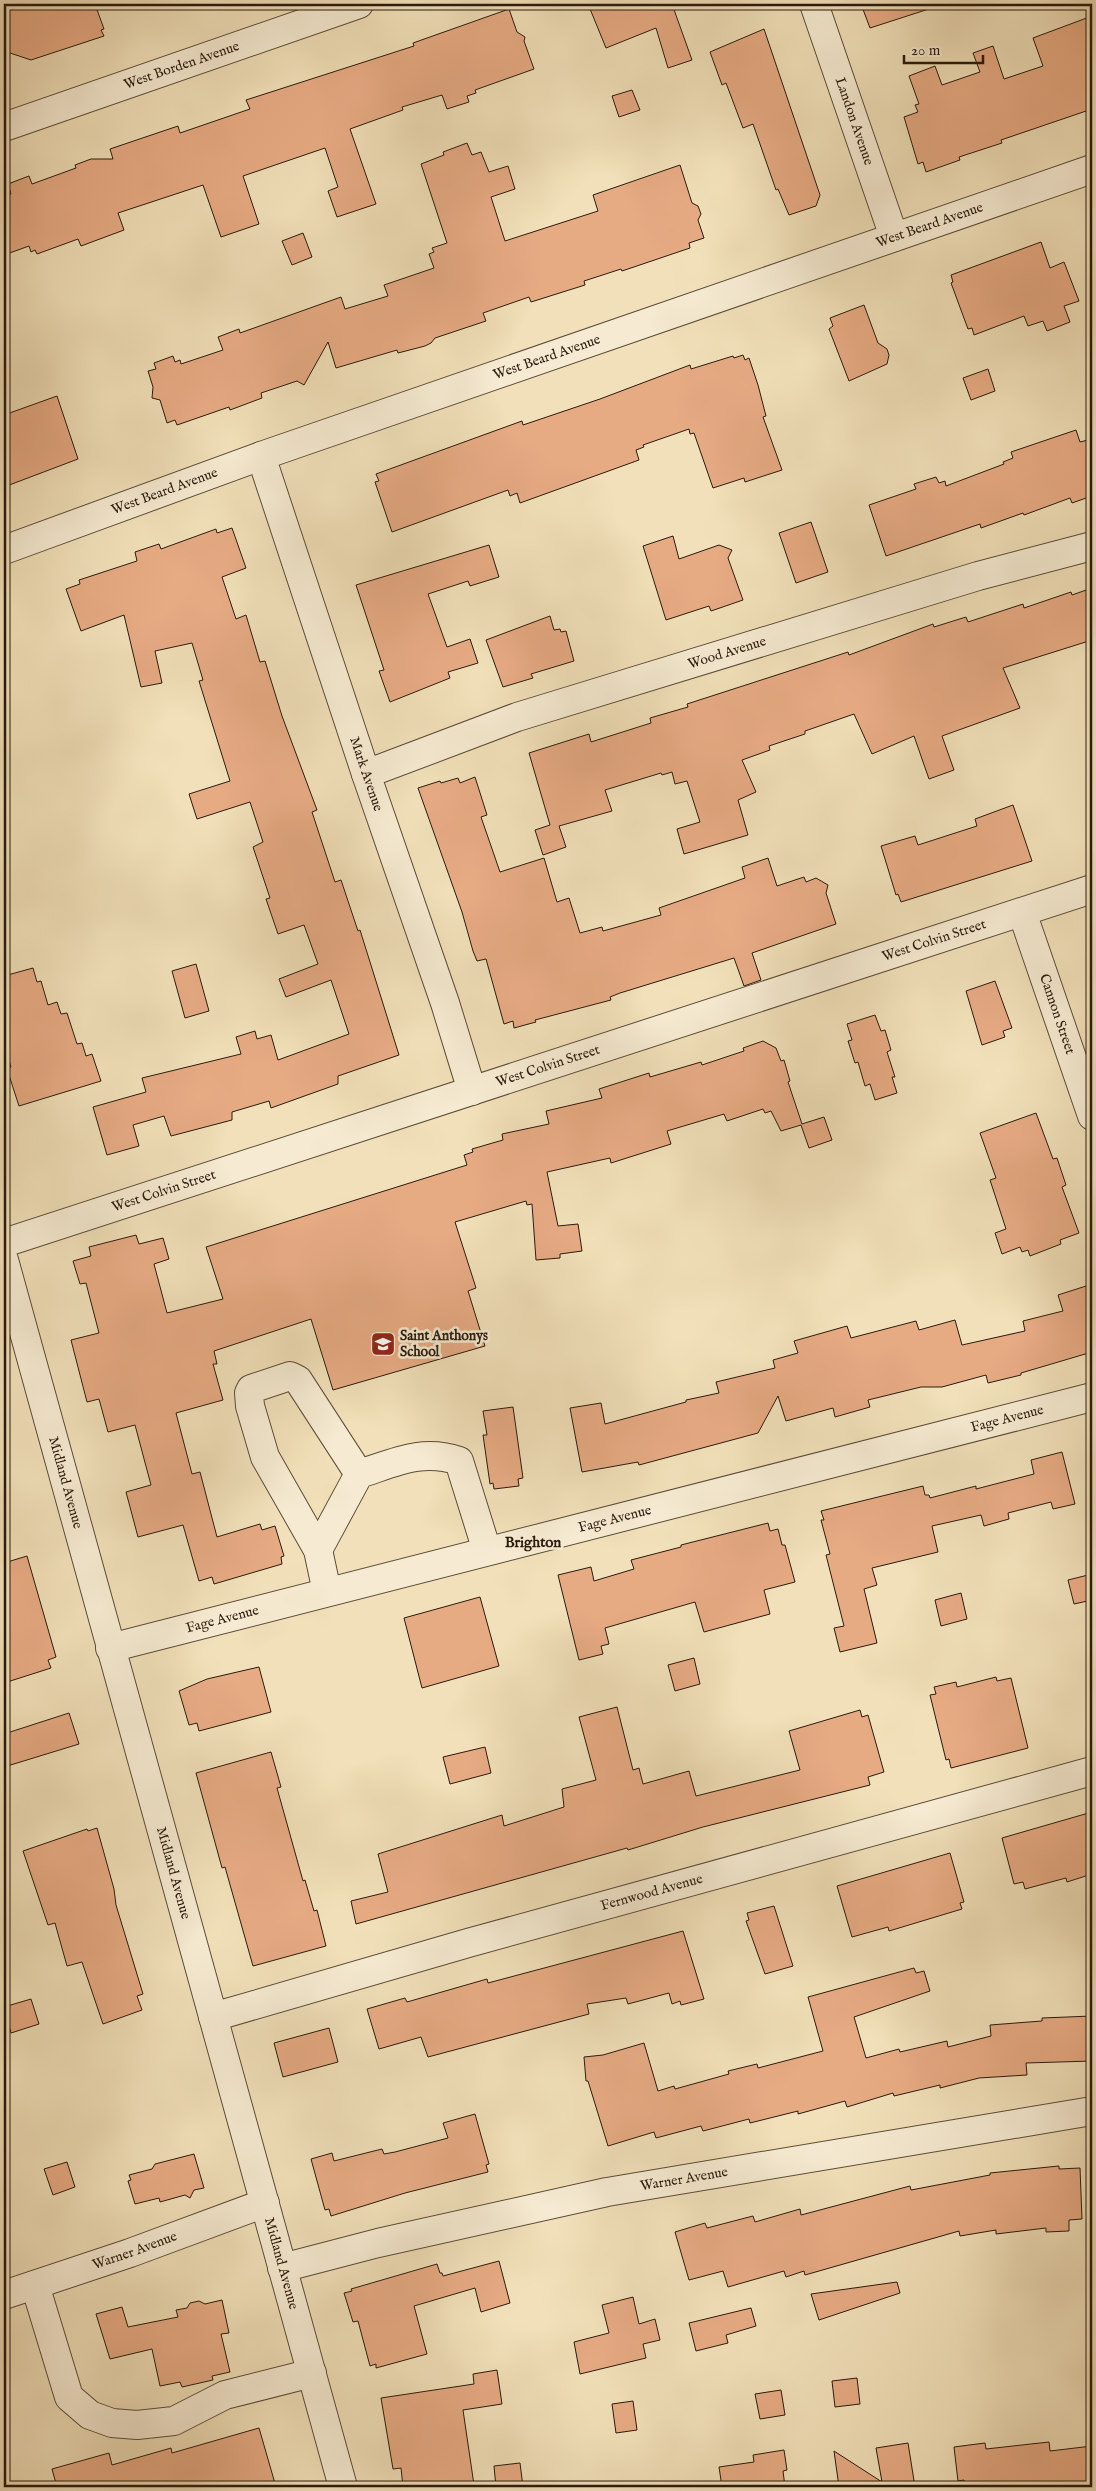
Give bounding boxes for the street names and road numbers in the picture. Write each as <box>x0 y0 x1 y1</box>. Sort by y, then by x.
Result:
street label: West Borden Avenue <box>121 37 242 94</box>
street label: Landon Avenue <box>831 75 878 168</box>
street label: West Beard Avenue <box>874 198 986 252</box>
street label: West Beard Avenue <box>491 330 603 384</box>
street label: West Beard Avenue <box>109 463 221 519</box>
street label: Wood Avenue <box>686 632 769 673</box>
street label: Mark Avenue <box>345 734 387 814</box>
street label: West Colvin Street <box>880 915 989 966</box>
street label: Cannon Street <box>1035 972 1079 1057</box>
street label: West Colvin Street <box>494 1041 602 1091</box>
street label: West Colvin Street <box>109 1166 218 1216</box>
street label: Fage Avenue <box>969 1401 1046 1437</box>
street label: Midland Avenue <box>44 1434 87 1531</box>
street label: Fage Avenue <box>576 1501 654 1537</box>
street label: Fage Avenue <box>184 1601 261 1637</box>
street label: Midland Avenue <box>152 1825 195 1922</box>
street label: Fernwood Avenue <box>599 1870 705 1915</box>
street label: Warner Avenue <box>639 2163 730 2195</box>
street label: Midland Avenue <box>260 2215 303 2312</box>
street label: Warner Avenue <box>90 2227 180 2274</box>

